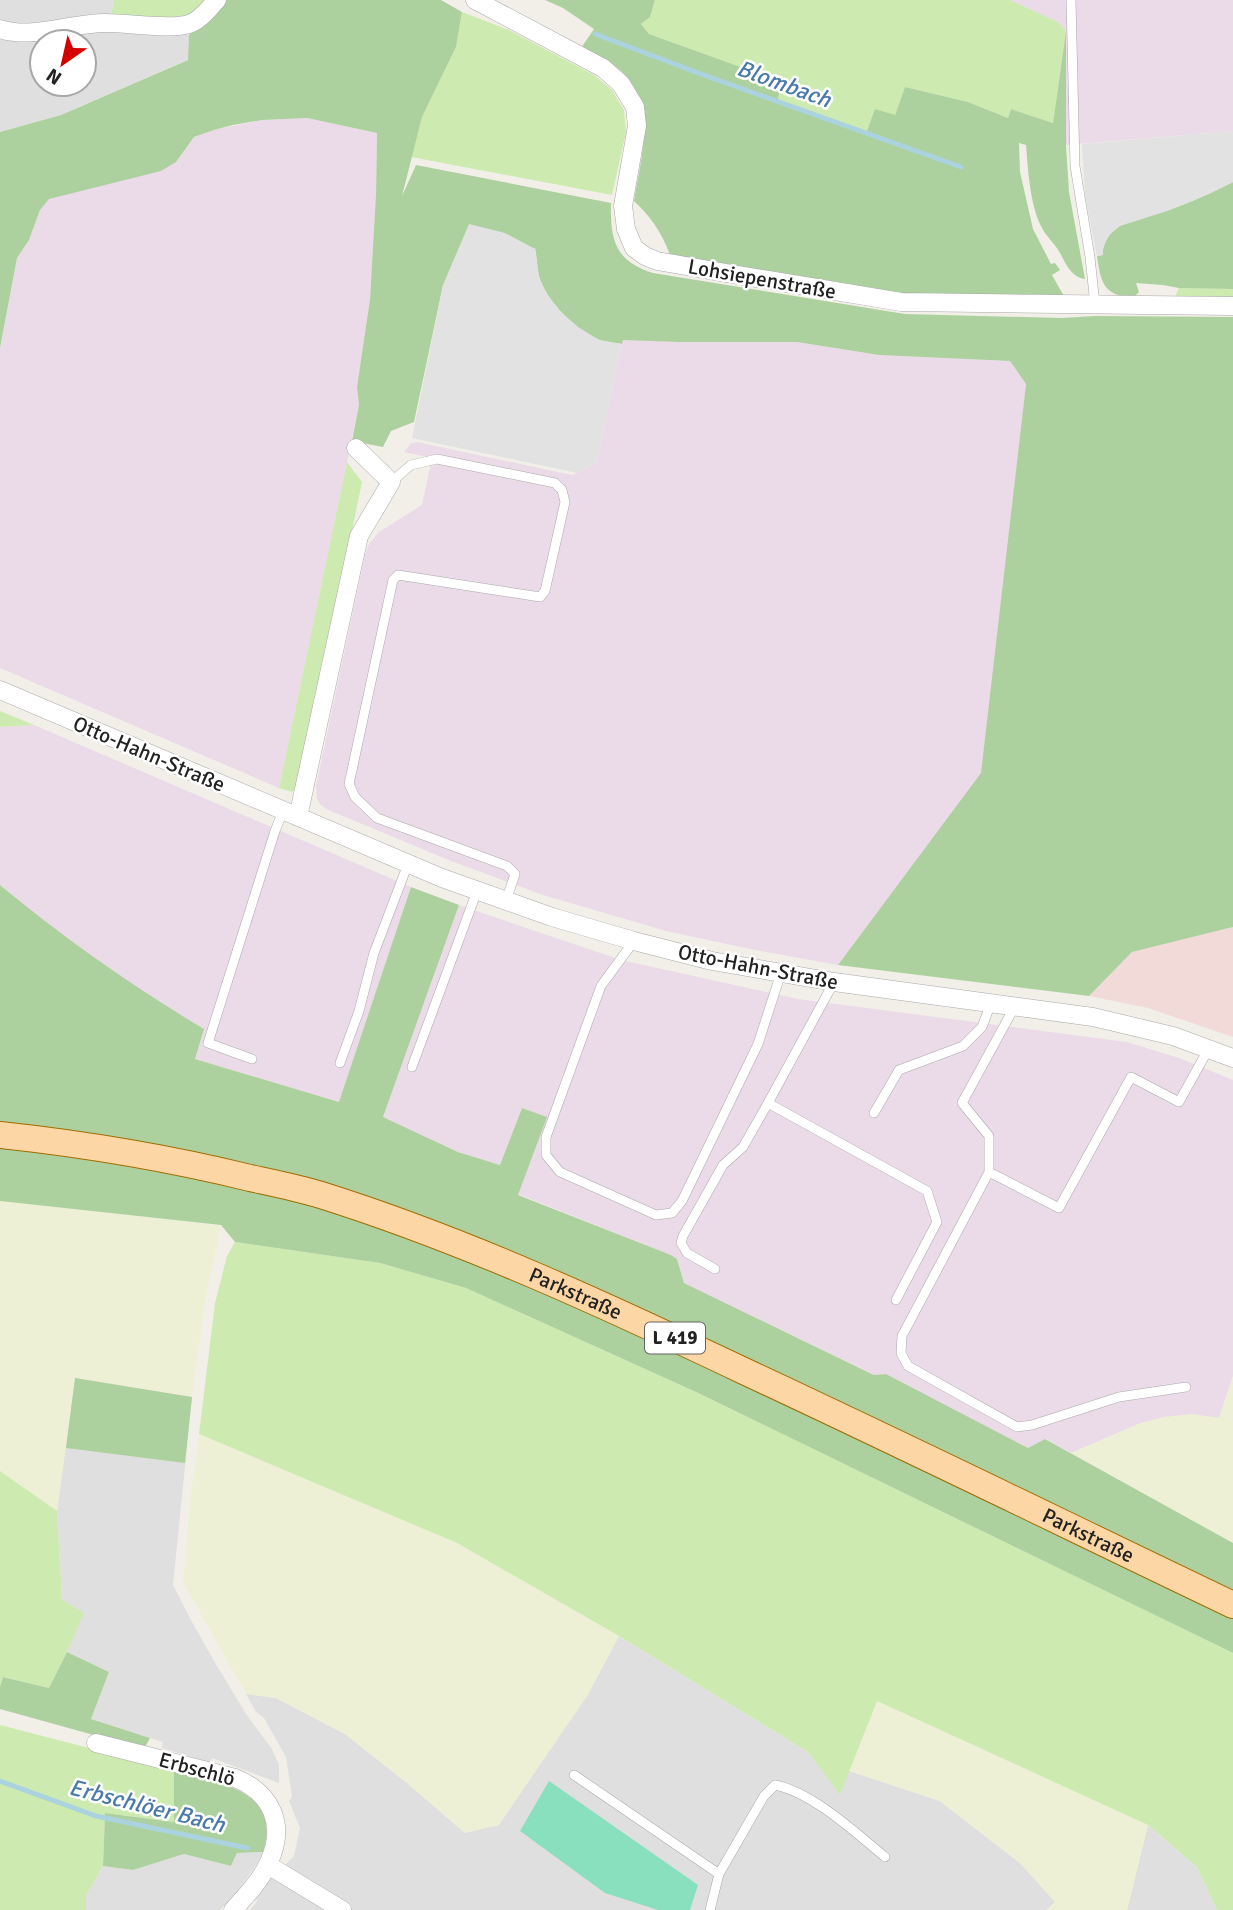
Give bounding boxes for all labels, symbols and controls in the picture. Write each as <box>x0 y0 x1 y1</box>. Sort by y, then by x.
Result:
north arrow <box>28 28 98 98</box>
water label: Blombach <box>733 54 836 115</box>
text: N <box>42 63 66 90</box>
street label: Lohsiepenstraße <box>686 253 838 305</box>
street label: Otto-Hahn-Straße <box>69 710 229 798</box>
street label: Otto-Hahn-Straße <box>676 939 840 995</box>
street label: Parkstraße <box>525 1262 626 1325</box>
road number: L 419 <box>645 1322 705 1354</box>
street label: Parkstraße <box>1038 1502 1138 1569</box>
street label: Erbschlö <box>156 1746 238 1792</box>
water label: Erbschlöer Bach <box>66 1773 229 1840</box>

